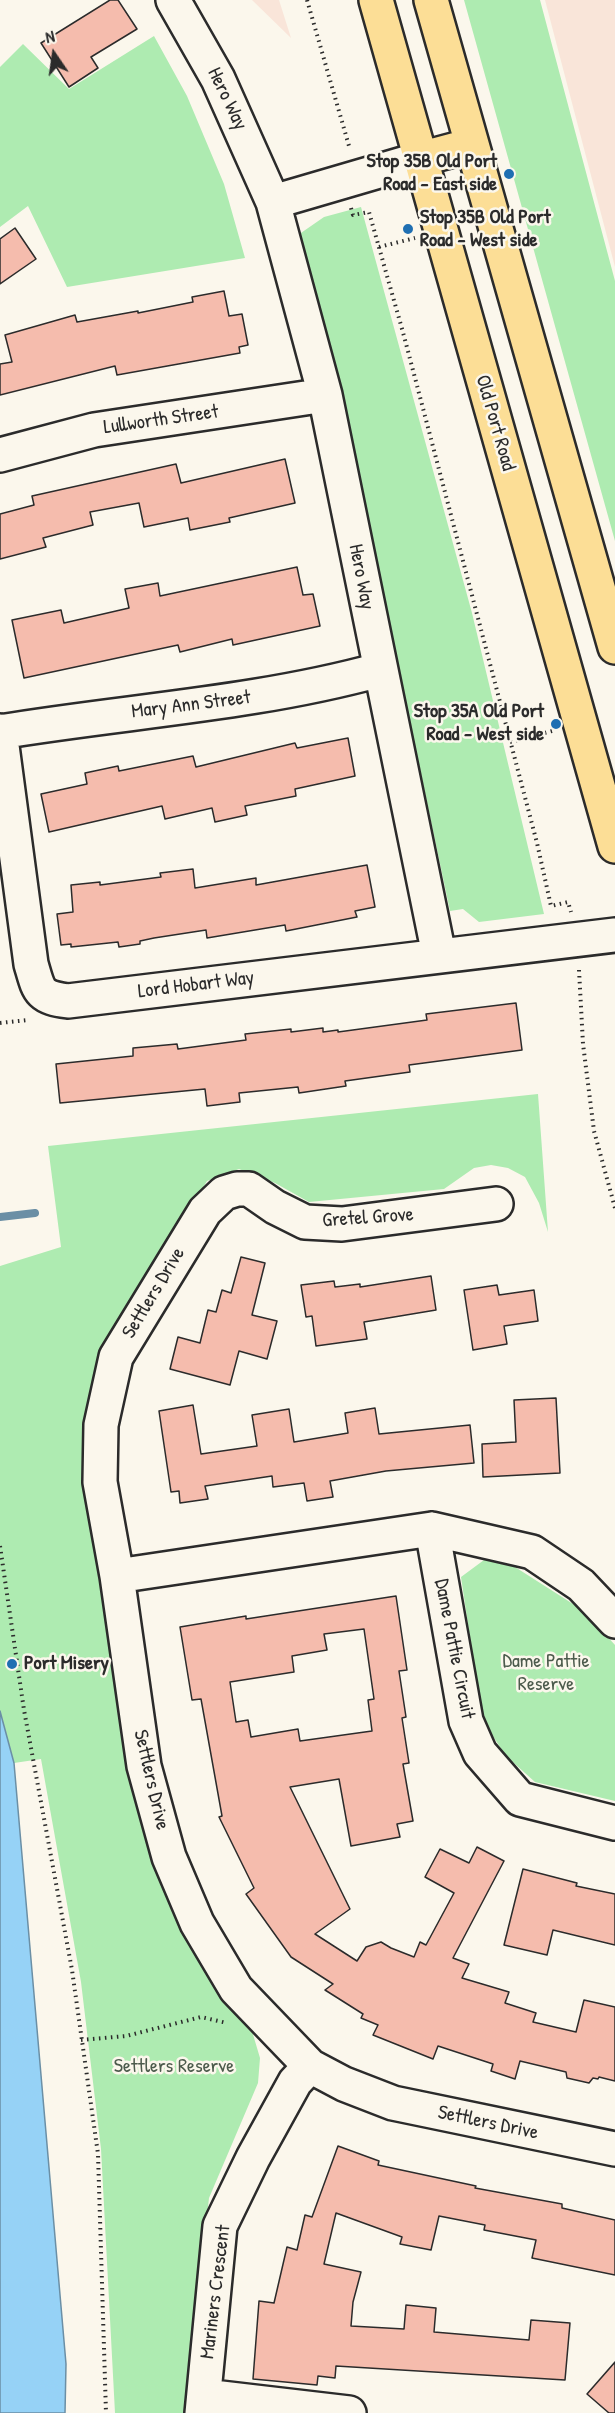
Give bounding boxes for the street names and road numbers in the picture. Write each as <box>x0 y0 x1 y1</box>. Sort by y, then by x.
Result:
street label: Hero Way <box>202 64 252 134</box>
street label: Old Port Road <box>470 372 520 474</box>
street label: Lullworth Street <box>102 400 220 440</box>
street label: Hero Way <box>343 542 379 612</box>
street label: Mary Ann Street <box>130 686 252 724</box>
street label: Lord Hobart Way <box>137 966 255 1004</box>
street label: Gretel Grove <box>322 1203 414 1233</box>
street label: Settlers Drive <box>117 1243 191 1343</box>
street label: Dame Pattie Circuit <box>429 1577 479 1721</box>
street label: Settlers Drive <box>128 1728 174 1832</box>
street label: Settlers Drive <box>436 2101 540 2145</box>
street label: Mariners Crescent <box>196 2224 236 2360</box>

